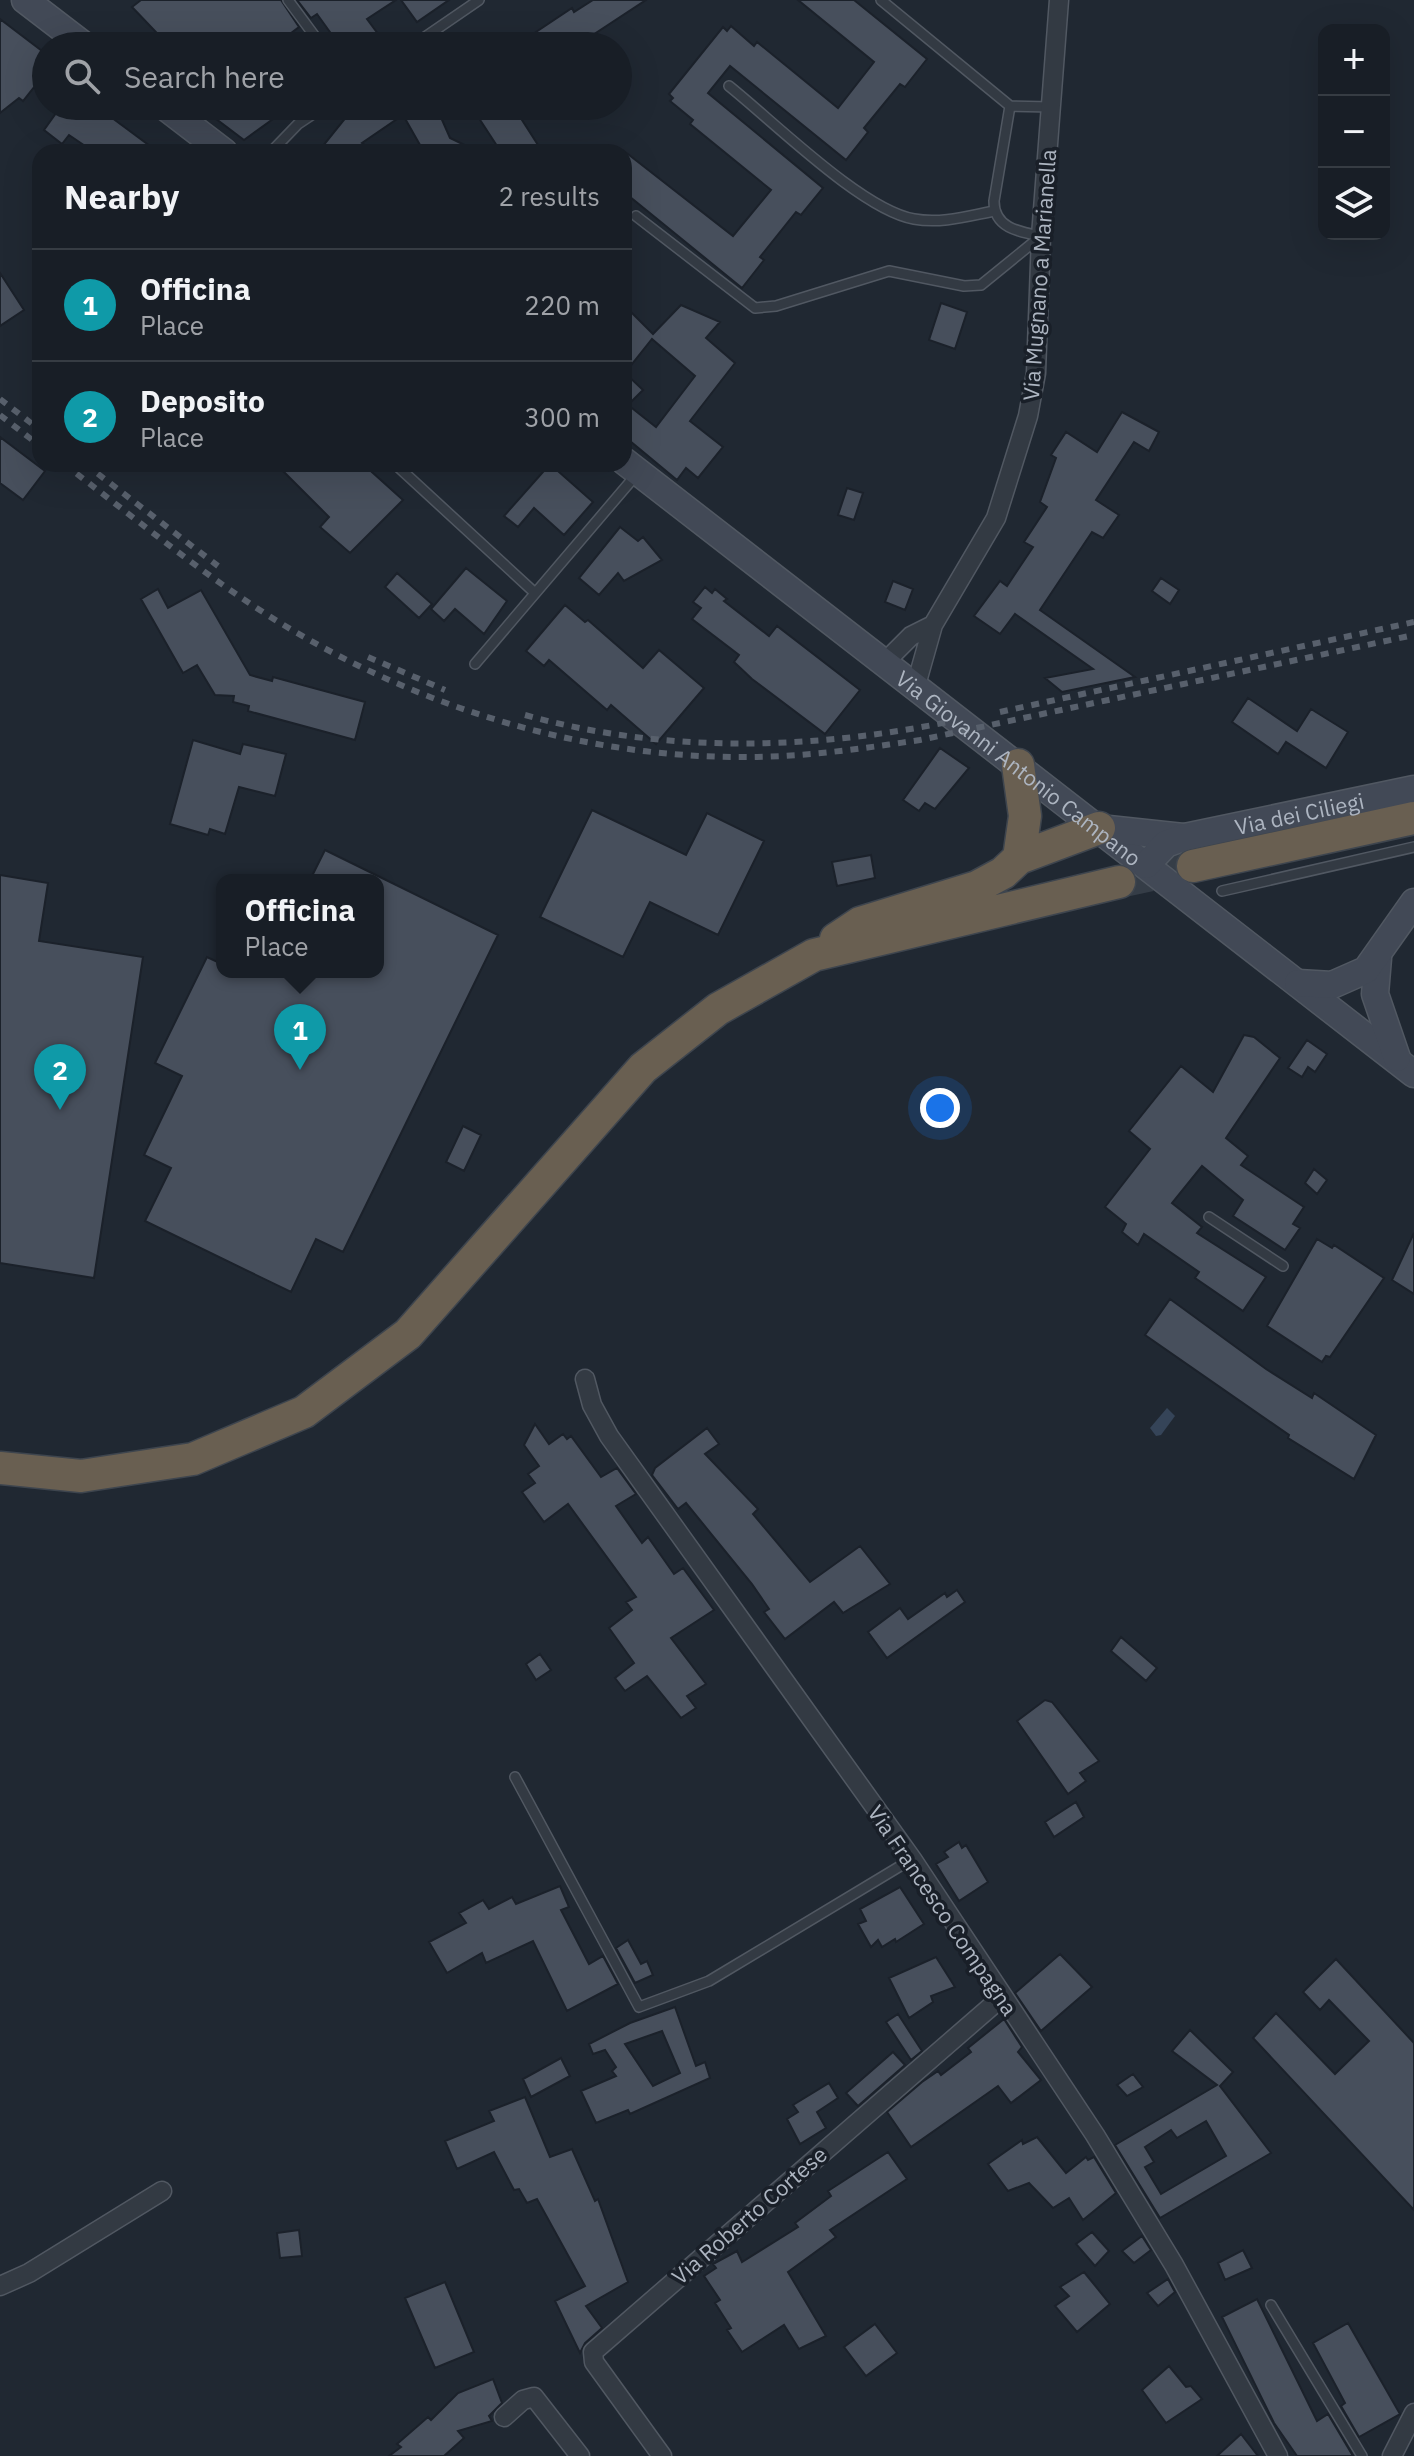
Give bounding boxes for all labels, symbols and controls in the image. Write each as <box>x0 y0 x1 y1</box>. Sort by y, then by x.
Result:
map controls <box>1318 24 1390 240</box>
button: + <box>1318 24 1390 96</box>
search box <box>32 32 632 120</box>
icon: search <box>60 54 104 98</box>
text: Search here <box>124 57 285 96</box>
button: − <box>1318 96 1390 168</box>
street label: Via Mugnano a Marianella <box>1016 148 1062 402</box>
button: layers <box>1318 168 1390 240</box>
text: Nearby <box>64 174 179 218</box>
text: 2 results <box>498 179 600 213</box>
text: Officina <box>140 269 251 308</box>
text: 1 <box>82 288 98 322</box>
text: 220 m <box>524 288 600 322</box>
text: Place <box>140 308 204 342</box>
text: Deposito <box>140 381 265 420</box>
text: 2 <box>82 400 98 434</box>
text: 300 m <box>524 400 600 434</box>
text: Place <box>140 420 204 454</box>
street label: Via Giovanni Antonio Campano <box>890 663 1148 872</box>
street label: Via dei Ciliegi <box>1232 785 1367 841</box>
popup <box>216 874 384 978</box>
text: Officina <box>245 890 355 929</box>
text: Place <box>245 929 309 963</box>
pin: 1 <box>274 1004 326 1070</box>
pin: 2 <box>34 1044 86 1110</box>
your location <box>920 1088 960 1128</box>
street label: Via Francesco Compagna <box>862 1799 1024 2021</box>
street label: Via Roberto Cortese <box>665 2140 833 2290</box>

